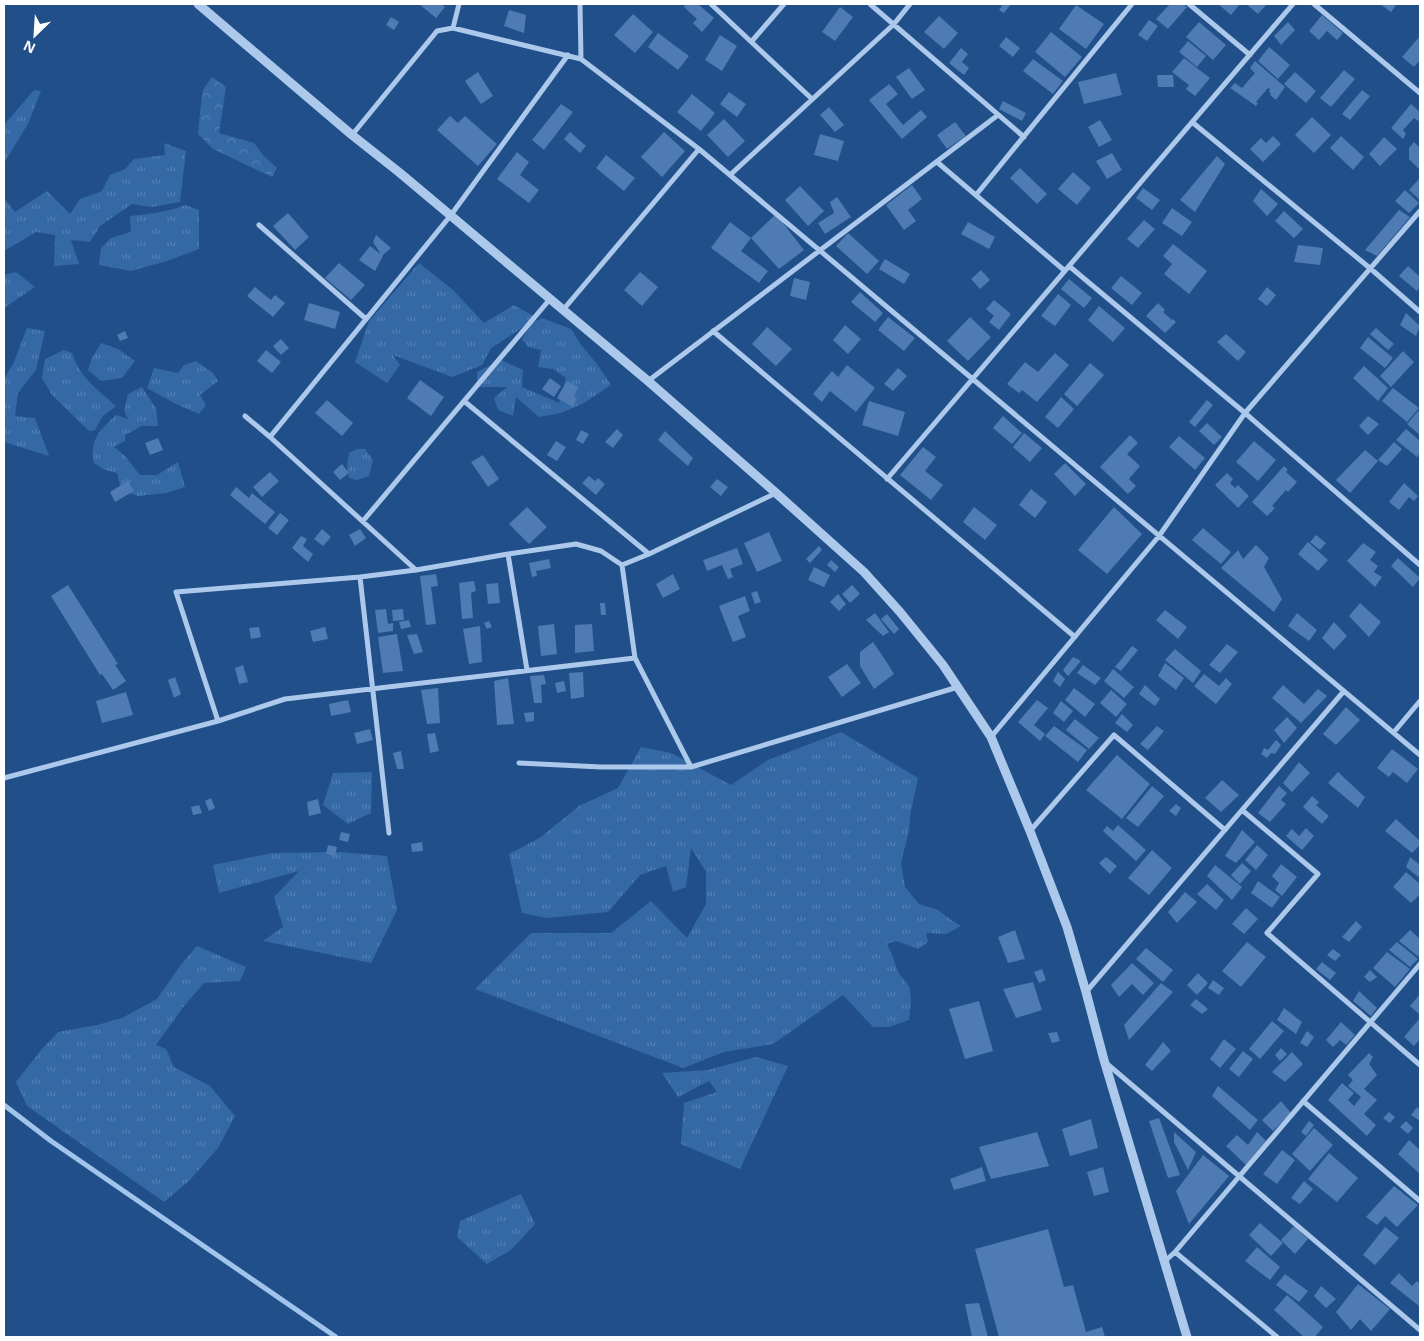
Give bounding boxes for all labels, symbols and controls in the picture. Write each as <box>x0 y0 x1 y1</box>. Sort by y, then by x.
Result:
north arrow <box>10 10 60 60</box>
text: N <box>20 36 38 58</box>

